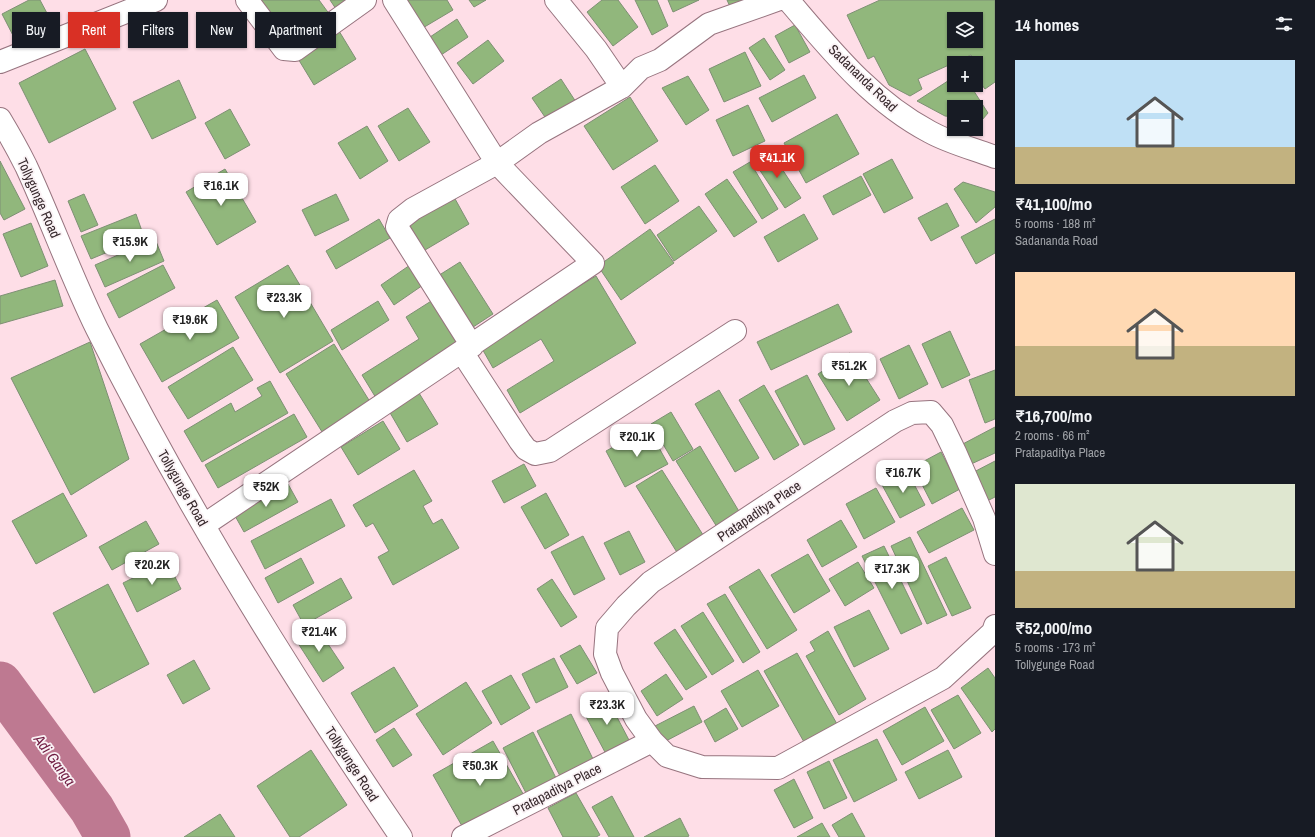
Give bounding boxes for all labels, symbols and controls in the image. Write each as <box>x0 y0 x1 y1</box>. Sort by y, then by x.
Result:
chip: Buy <box>12 12 60 48</box>
chip: Rent <box>68 12 120 48</box>
chip: Filters <box>128 12 188 48</box>
chip: New <box>196 12 247 48</box>
chip: Apartment <box>255 12 336 48</box>
map controls <box>947 12 983 136</box>
button: layers <box>947 12 983 48</box>
text: 14 homes <box>1015 13 1079 36</box>
icon: filters <box>1273 13 1295 35</box>
street label: Sadananda Road <box>825 40 901 116</box>
button: + <box>947 56 983 92</box>
icon: home <box>1119 86 1191 158</box>
button: − <box>947 100 983 136</box>
pin: ₹41.1K <box>744 145 810 179</box>
text: ₹41.1K <box>759 149 795 166</box>
street label: Tollygunge Road <box>13 155 65 241</box>
pin: ₹16.1K <box>188 173 254 207</box>
text: ₹16.1K <box>203 177 239 194</box>
text: ₹41,100/mo <box>1015 192 1092 215</box>
text: 5 rooms · 188 m² <box>1015 215 1096 232</box>
pin: ₹15.9K <box>97 229 163 263</box>
text: Sadananda Road <box>1015 232 1098 249</box>
text: ₹15.9K <box>112 233 148 250</box>
pin: ₹23.3K <box>251 285 317 319</box>
text: ₹23.3K <box>266 289 302 306</box>
icon: home <box>1119 298 1191 370</box>
pin: ₹19.6K <box>157 307 223 341</box>
text: ₹19.6K <box>172 311 208 328</box>
pin: ₹51.2K <box>816 353 882 387</box>
text: ₹51.2K <box>831 357 867 374</box>
text: ₹16,700/mo <box>1015 404 1092 427</box>
pin: ₹20.1K <box>604 424 670 458</box>
text: 2 rooms · 66 m² <box>1015 427 1090 444</box>
text: ₹20.1K <box>619 428 655 445</box>
text: Pratapaditya Place <box>1015 444 1105 461</box>
street label: Tollygunge Road <box>154 446 212 530</box>
pin: ₹16.7K <box>870 460 936 494</box>
text: ₹16.7K <box>885 464 921 481</box>
pin: ₹52K <box>242 474 290 508</box>
street label: Pratapaditya Place <box>714 476 804 546</box>
text: ₹52K <box>252 478 280 495</box>
icon: home <box>1119 510 1191 582</box>
pin: ₹20.2K <box>119 552 185 586</box>
text: ₹20.2K <box>134 556 170 573</box>
pin: ₹17.3K <box>859 556 925 590</box>
text: ₹17.3K <box>874 560 910 577</box>
text: ₹52,000/mo <box>1015 616 1092 639</box>
pin: ₹21.4K <box>286 619 352 653</box>
text: ₹21.4K <box>301 623 337 640</box>
text: 5 rooms · 173 m² <box>1015 639 1096 656</box>
text: Tollygunge Road <box>1015 656 1094 673</box>
pin: ₹23.3K <box>574 692 640 726</box>
text: ₹23.3K <box>589 696 625 713</box>
street label: Tollygunge Road <box>321 723 383 805</box>
water label: Adi Ganga <box>29 729 81 790</box>
pin: ₹50.3K <box>447 753 513 787</box>
text: ₹50.3K <box>462 757 498 774</box>
street label: Pratapaditya Place <box>510 759 604 819</box>

